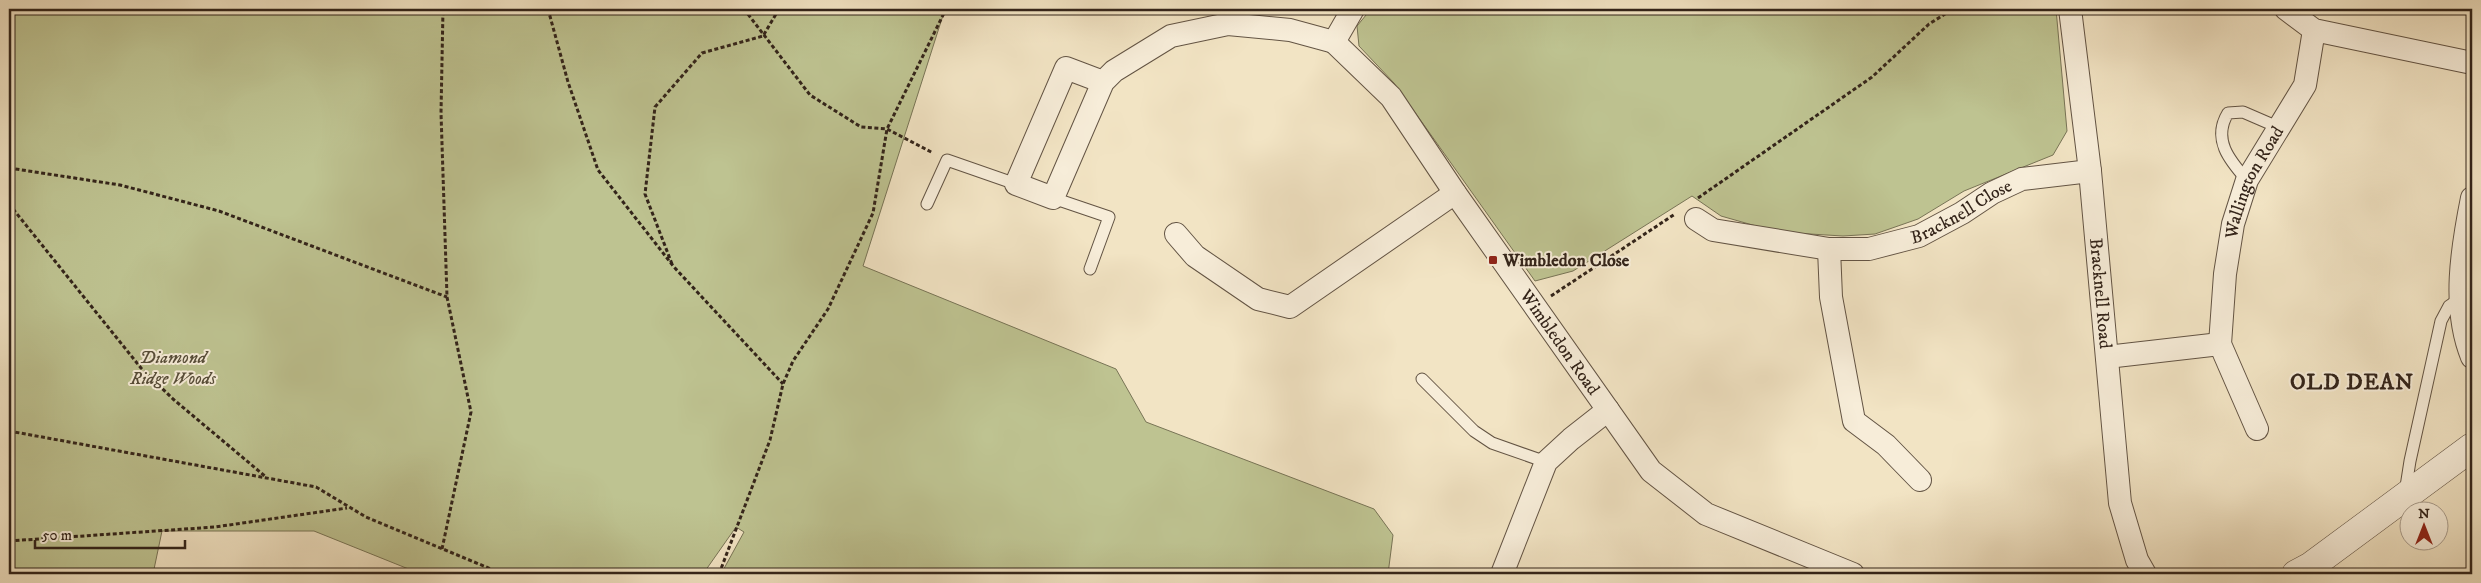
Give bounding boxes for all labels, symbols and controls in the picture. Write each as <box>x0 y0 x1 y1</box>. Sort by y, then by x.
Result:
street label: Wallington Road <box>2221 123 2289 241</box>
street label: Bracknell Close <box>1909 175 2016 250</box>
street label: Bracknell Road <box>2084 237 2116 350</box>
place label: Wimbledon Close <box>1502 250 1630 272</box>
marker: Wimbledon Close <box>1487 254 1499 266</box>
street label: Wimbledon Road <box>1514 285 1604 400</box>
park label: Diamond Ridge Woods <box>129 347 216 390</box>
district label: OLD DEAN <box>2290 369 2414 396</box>
north arrow <box>2398 500 2448 550</box>
text: N <box>2418 505 2430 523</box>
scale bar <box>35 518 185 550</box>
text: 50 m <box>42 526 72 545</box>

